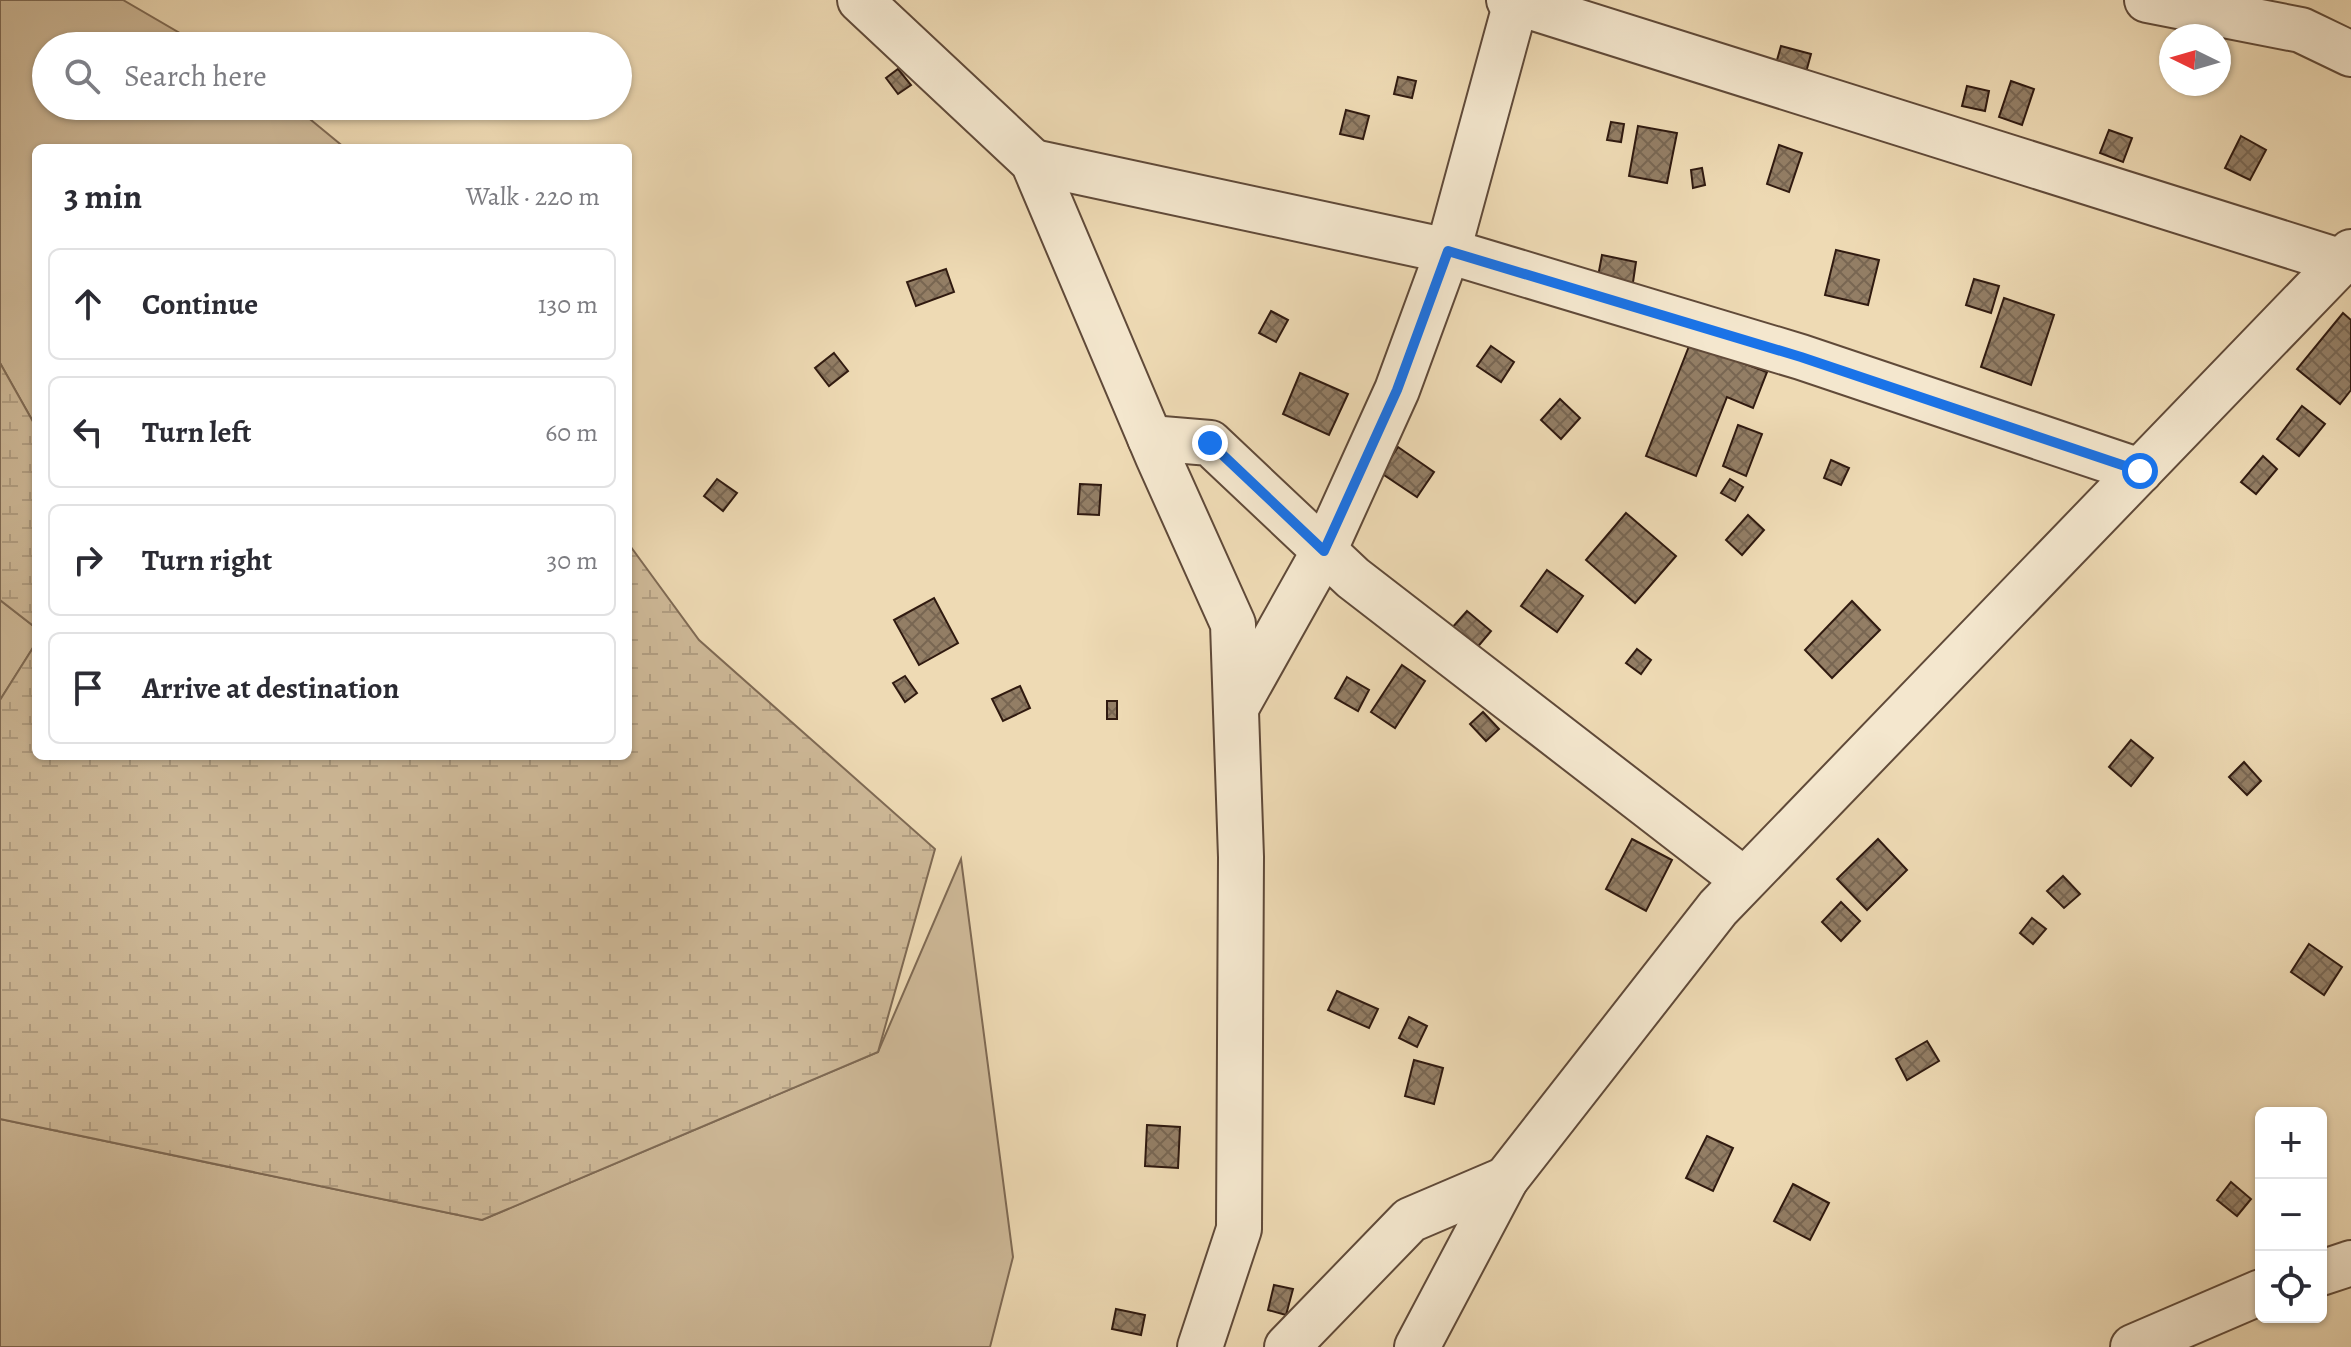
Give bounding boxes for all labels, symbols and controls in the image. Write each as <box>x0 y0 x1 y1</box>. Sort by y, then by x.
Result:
north arrow <box>2159 24 2231 96</box>
search box <box>32 32 632 120</box>
icon: search <box>60 54 104 98</box>
text: Search here <box>124 56 267 96</box>
text: 3 min <box>64 173 142 220</box>
text: Walk · 220 m <box>466 179 600 214</box>
icon: ahead <box>66 282 110 326</box>
text: Continue <box>142 284 258 324</box>
text: 130 m <box>538 287 598 322</box>
icon: left <box>66 410 110 454</box>
text: Turn left <box>142 412 251 452</box>
text: 60 m <box>545 415 598 450</box>
route end <box>1192 425 1228 461</box>
route start <box>2122 453 2158 489</box>
icon: right <box>66 538 110 582</box>
text: Turn right <box>142 540 272 580</box>
text: 30 m <box>547 543 598 578</box>
icon: arrive <box>66 666 110 710</box>
text: Arrive at destination <box>142 668 399 708</box>
map controls <box>2255 1107 2327 1323</box>
button: + <box>2255 1107 2327 1179</box>
button: − <box>2255 1179 2327 1251</box>
button: locate <box>2255 1251 2327 1323</box>

